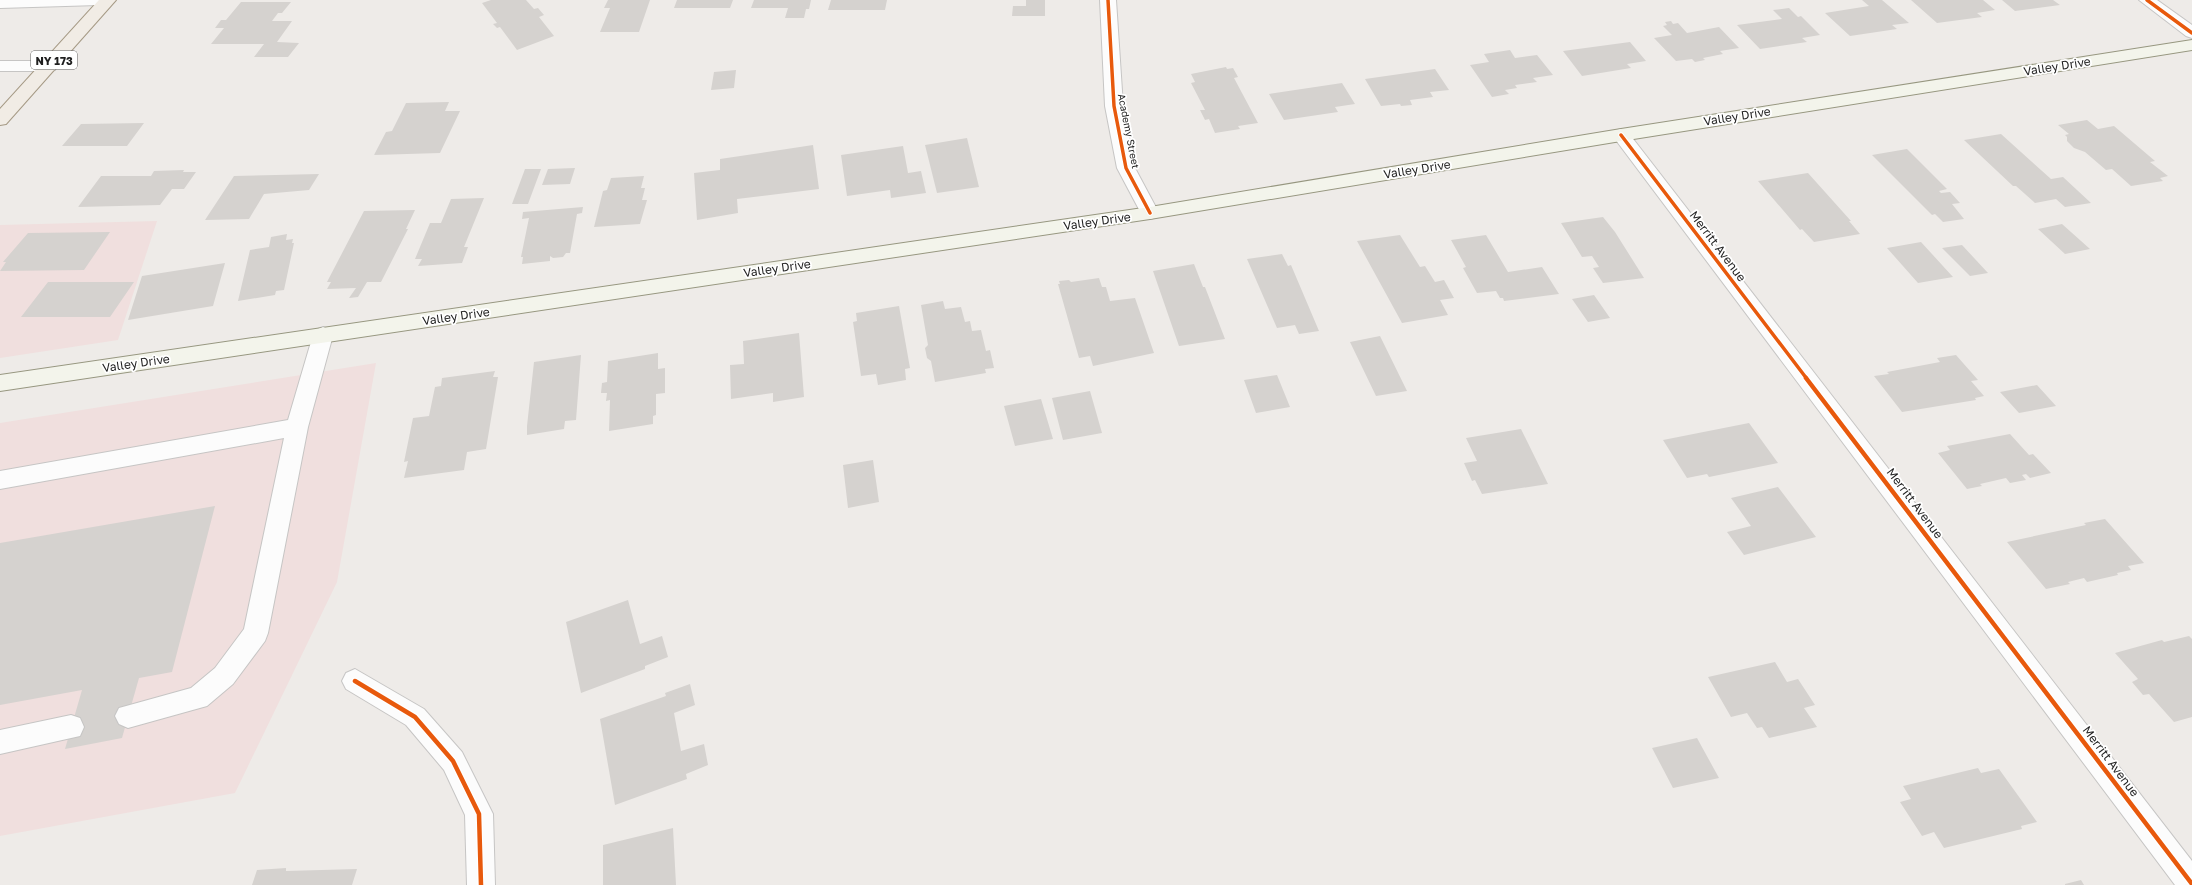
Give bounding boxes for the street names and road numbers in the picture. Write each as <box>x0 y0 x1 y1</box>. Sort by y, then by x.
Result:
road number: NY 173 <box>31 51 77 69</box>
street label: Valley Drive <box>2022 53 2092 79</box>
street label: Academy Street <box>1116 93 1142 169</box>
street label: Valley Drive <box>1702 103 1772 129</box>
street label: Valley Drive <box>1382 156 1452 182</box>
street label: Merritt Avenue <box>1687 208 1749 284</box>
street label: Valley Drive <box>1062 209 1132 233</box>
street label: Valley Drive <box>742 256 812 280</box>
street label: Valley Drive <box>421 304 491 328</box>
street label: Valley Drive <box>101 351 171 375</box>
street label: Merritt Avenue <box>1884 465 1946 541</box>
street label: Merritt Avenue <box>2080 723 2142 799</box>

